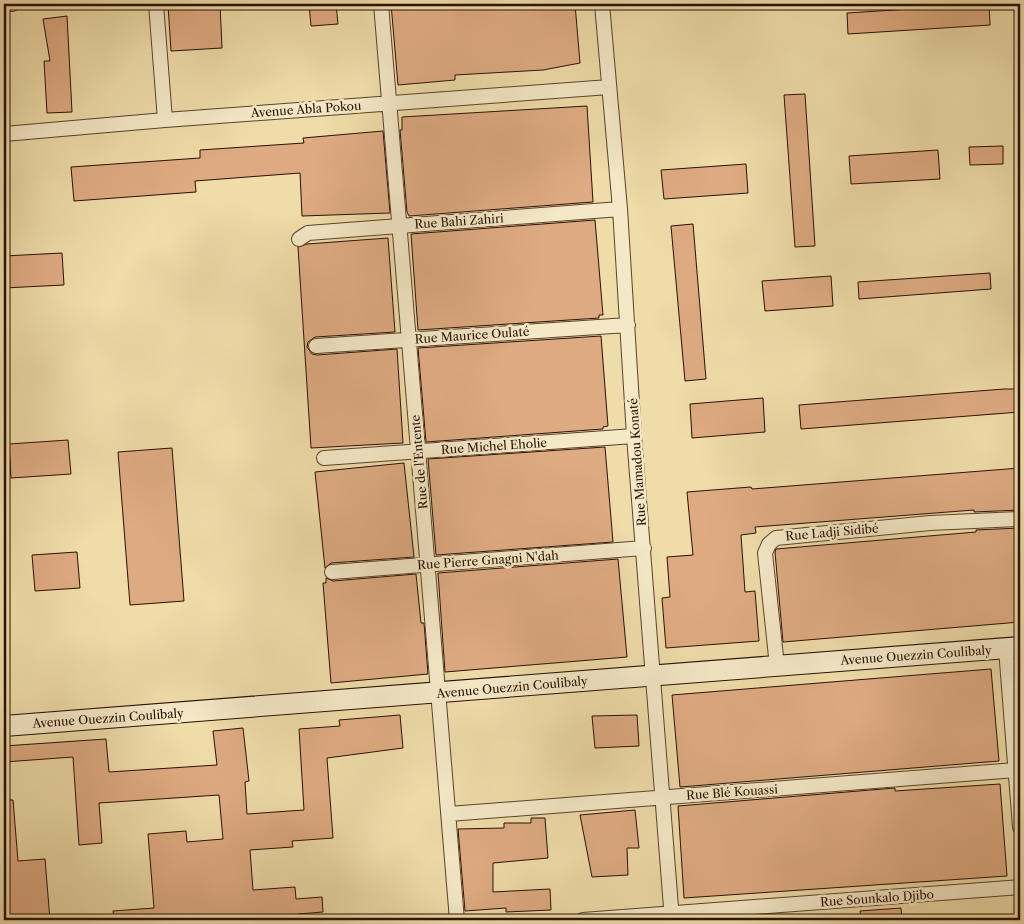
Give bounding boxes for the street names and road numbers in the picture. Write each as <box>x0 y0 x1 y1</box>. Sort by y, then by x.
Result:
street label: Avenue Abla Pokou <box>249 98 362 120</box>
street label: Rue Bahi Zahiri <box>414 210 504 232</box>
street label: Rue Maurice Oulaté <box>414 323 530 346</box>
street label: Rue Mamadou Konaté <box>625 397 649 527</box>
street label: Rue de l'Entente <box>407 414 431 510</box>
street label: Rue Michel Eholie <box>440 435 548 457</box>
street label: Rue Ladji Sidibé <box>785 520 880 544</box>
street label: Rue Pierre Gnagni N'dah <box>417 548 560 572</box>
street label: Avenue Ouezzin Coulibaly <box>839 642 992 668</box>
street label: Avenue Ouezzin Coulibaly <box>435 673 588 701</box>
street label: Avenue Ouezzin Coulibaly <box>31 705 184 731</box>
street label: Rue Blé Kouassi <box>686 781 779 803</box>
street label: Rue Sounkalo Djibo <box>820 887 934 909</box>

